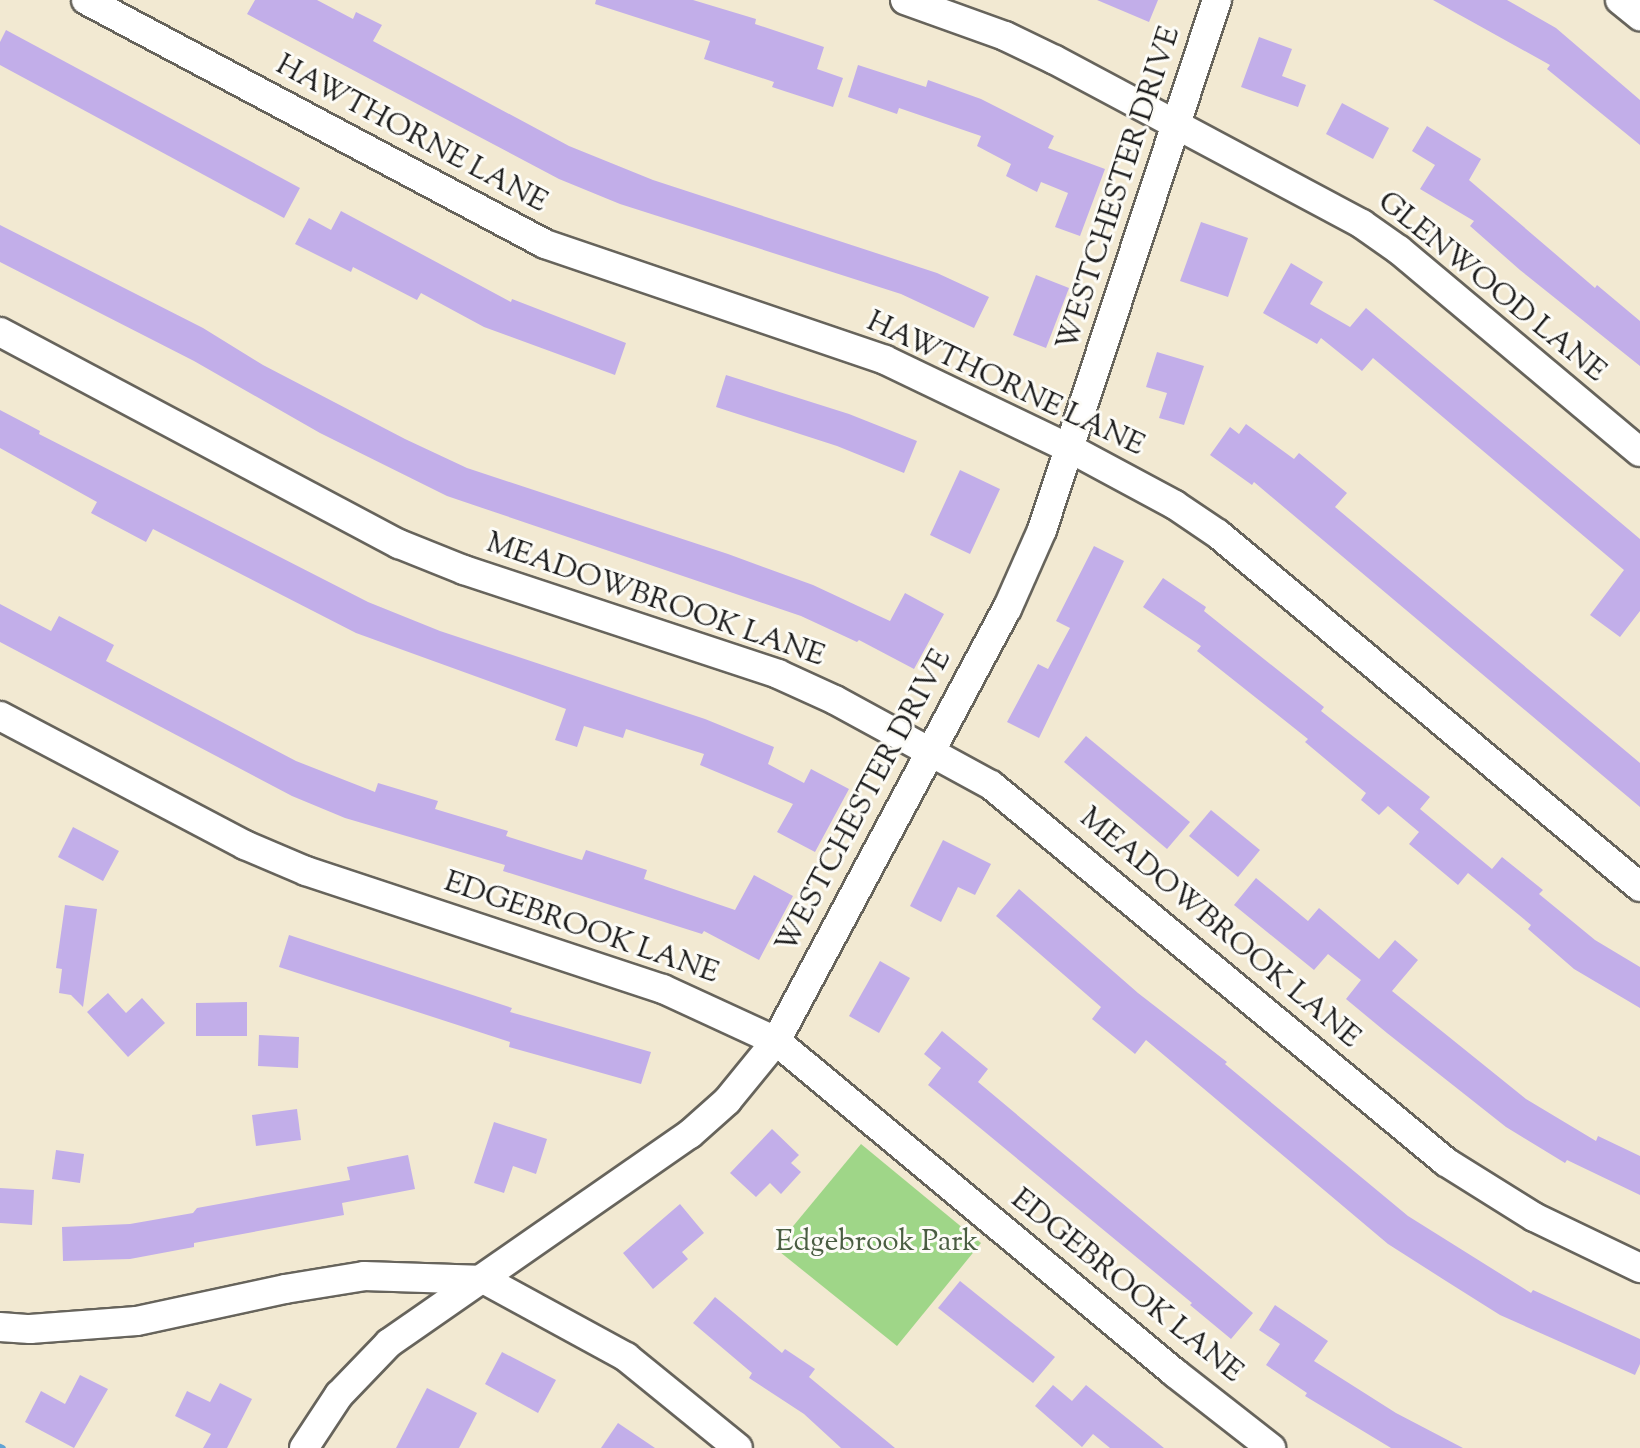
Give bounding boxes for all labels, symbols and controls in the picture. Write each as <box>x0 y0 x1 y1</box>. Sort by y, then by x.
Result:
street label: WESTCHESTER DRIVE <box>1051 22 1189 356</box>
street label: HAWTHORNE LANE <box>269 48 553 222</box>
street label: GLENWOOD LANE <box>1370 185 1612 391</box>
street label: HAWTHORNE LANE <box>860 305 1150 465</box>
street label: MEADOWBROOK LANE <box>481 526 829 676</box>
street label: WESTCHESTER DRIVE <box>770 644 960 960</box>
street label: MEADOWBROOK LANE <box>1071 801 1367 1057</box>
street label: EDGEBROOK LANE <box>439 865 723 993</box>
street label: EDGEBROOK LANE <box>1003 1182 1249 1392</box>
park label: Edgebrook Park <box>775 1225 979 1261</box>

